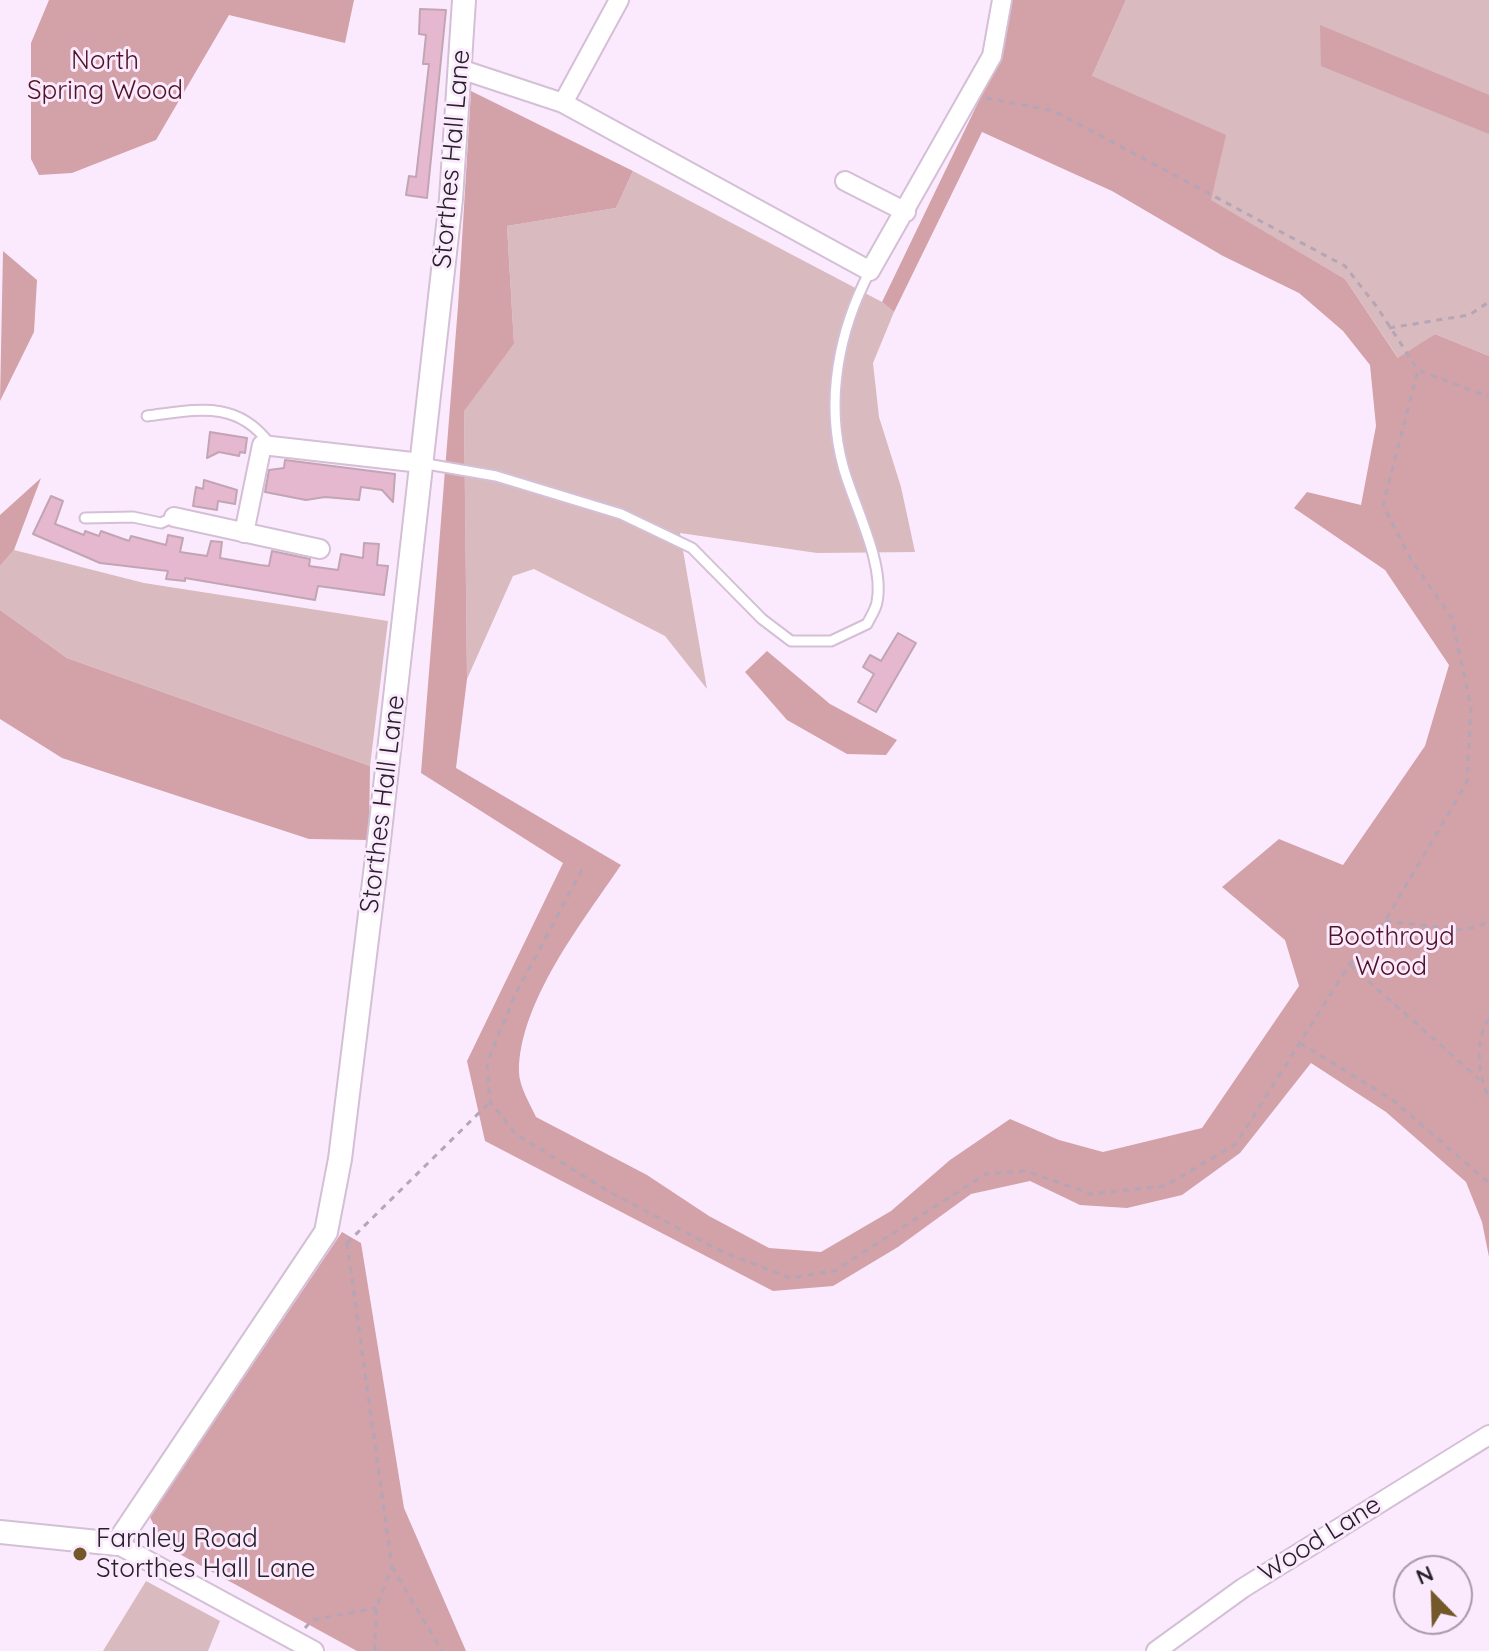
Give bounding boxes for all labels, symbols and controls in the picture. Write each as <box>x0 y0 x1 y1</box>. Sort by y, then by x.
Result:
park label: North Spring Wood <box>27 45 183 106</box>
street label: Storthes Hall Lane <box>427 48 477 270</box>
street label: Storthes Hall Lane <box>354 693 412 915</box>
park label: Boothroyd Wood <box>1327 921 1455 982</box>
street label: Wood Lane <box>1253 1489 1387 1589</box>
place label: Farnley Road Storthes Hall Lane <box>96 1523 315 1584</box>
marker: Farnley Road Storthes Hall Lane <box>71 1545 89 1563</box>
north arrow <box>1393 1555 1473 1635</box>
text: N <box>1411 1559 1437 1591</box>

